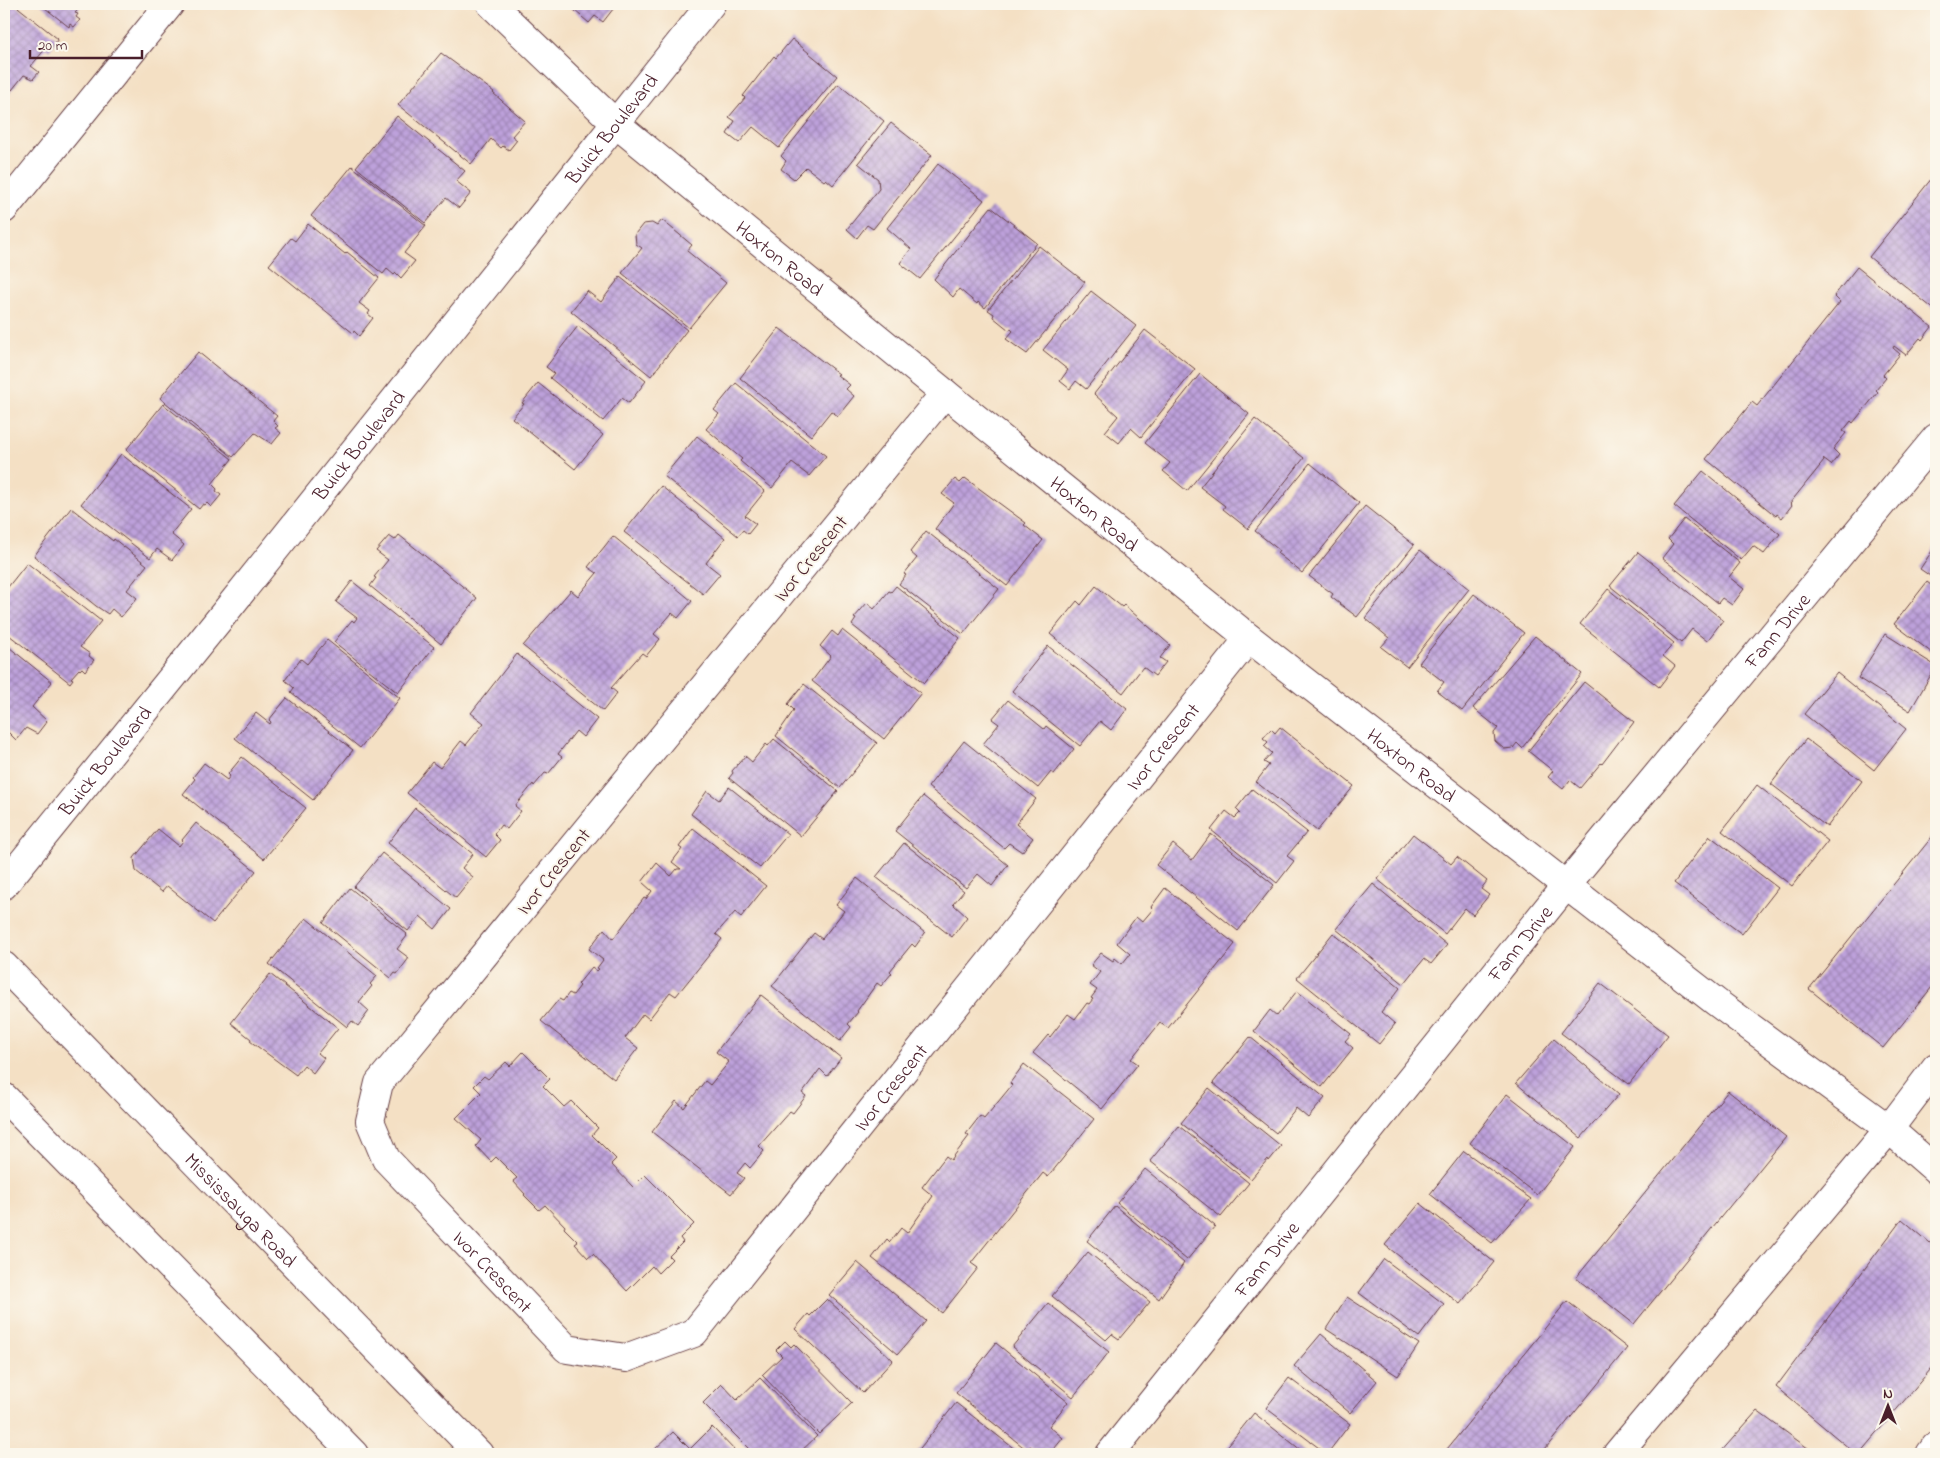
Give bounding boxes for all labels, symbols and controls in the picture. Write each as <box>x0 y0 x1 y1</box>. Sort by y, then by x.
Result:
scale bar <box>30 28 142 60</box>
text: 20 m <box>38 35 68 57</box>
street label: Buick Boulevard <box>559 69 667 193</box>
street label: Hoxton Road <box>728 215 829 305</box>
street label: Buick Boulevard <box>307 385 414 509</box>
street label: Hoxton Road <box>1042 471 1143 560</box>
street label: Ivor Crescent <box>768 510 856 609</box>
street label: Fann Drive <box>1738 588 1819 677</box>
street label: Ivor Crescent <box>1120 698 1209 798</box>
street label: Buick Boulevard <box>52 701 160 825</box>
street label: Hoxton Road <box>1359 723 1461 811</box>
street label: Ivor Crescent <box>511 823 599 922</box>
street label: Fann Drive <box>1481 900 1561 990</box>
street label: Ivor Crescent <box>848 1038 937 1139</box>
street label: Mississauga Road <box>176 1147 302 1275</box>
street label: Fann Drive <box>1228 1216 1308 1306</box>
street label: Ivor Crescent <box>445 1225 538 1321</box>
north arrow <box>1862 1380 1912 1430</box>
text: N <box>1883 1384 1893 1405</box>

